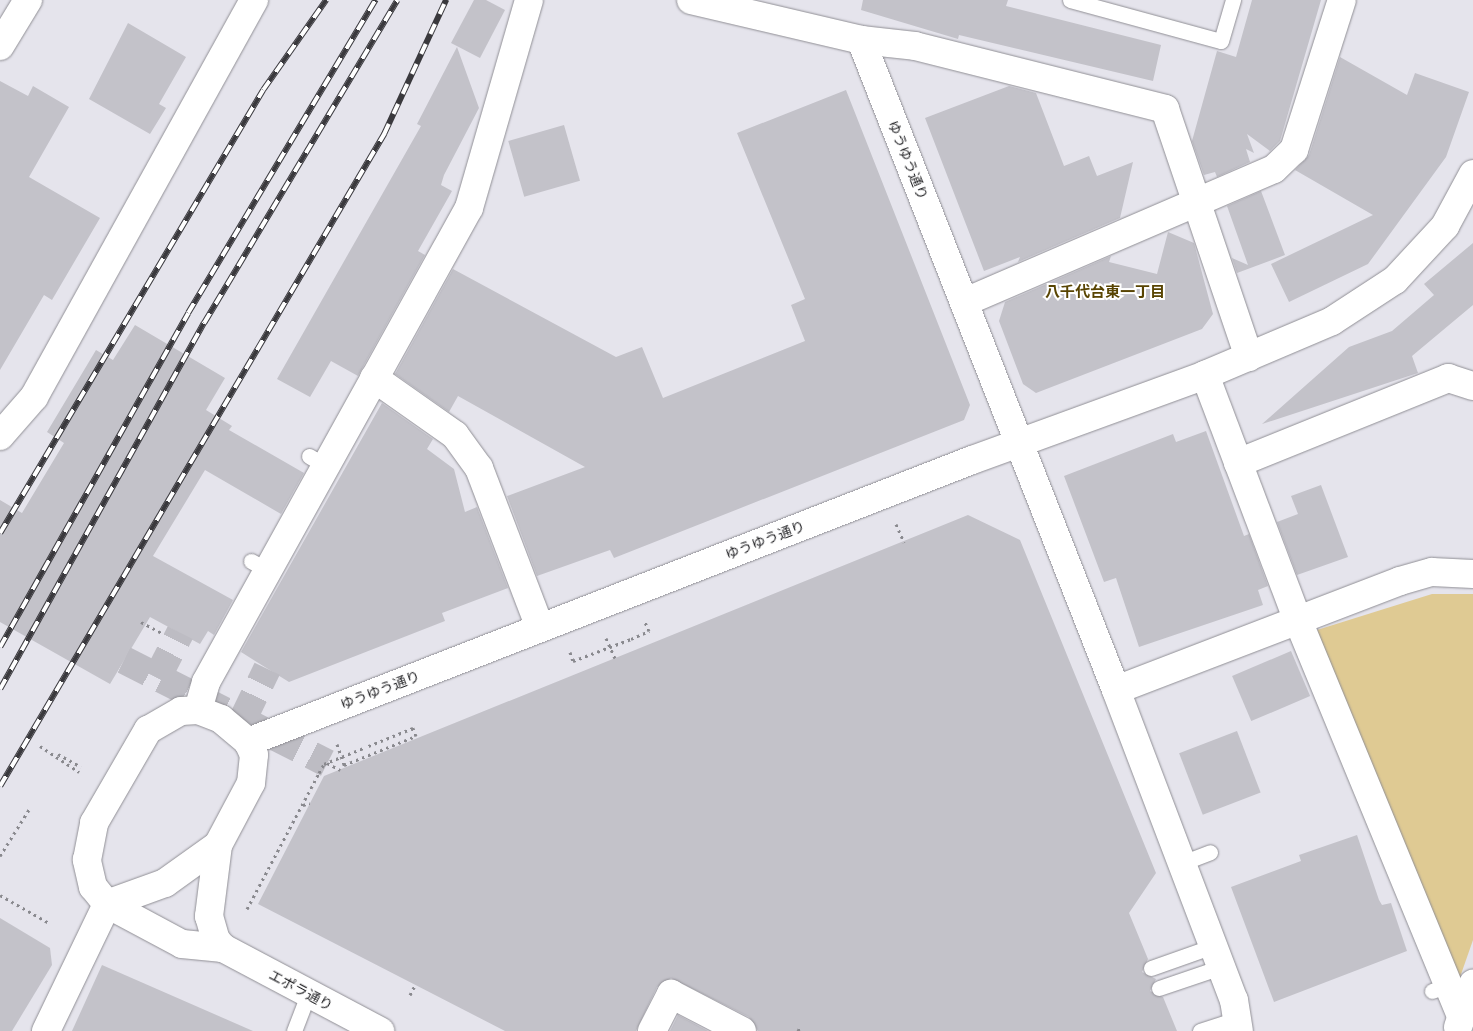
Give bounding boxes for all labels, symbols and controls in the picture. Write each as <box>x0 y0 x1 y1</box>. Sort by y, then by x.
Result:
street label: ゆうゆう通り <box>884 118 932 202</box>
district label: 八千代台東一丁目 <box>1045 283 1165 301</box>
street label: ゆうゆう通り <box>723 517 807 563</box>
street label: ゆうゆう通り <box>338 667 422 713</box>
street label: エポラ通り <box>266 966 336 1014</box>

